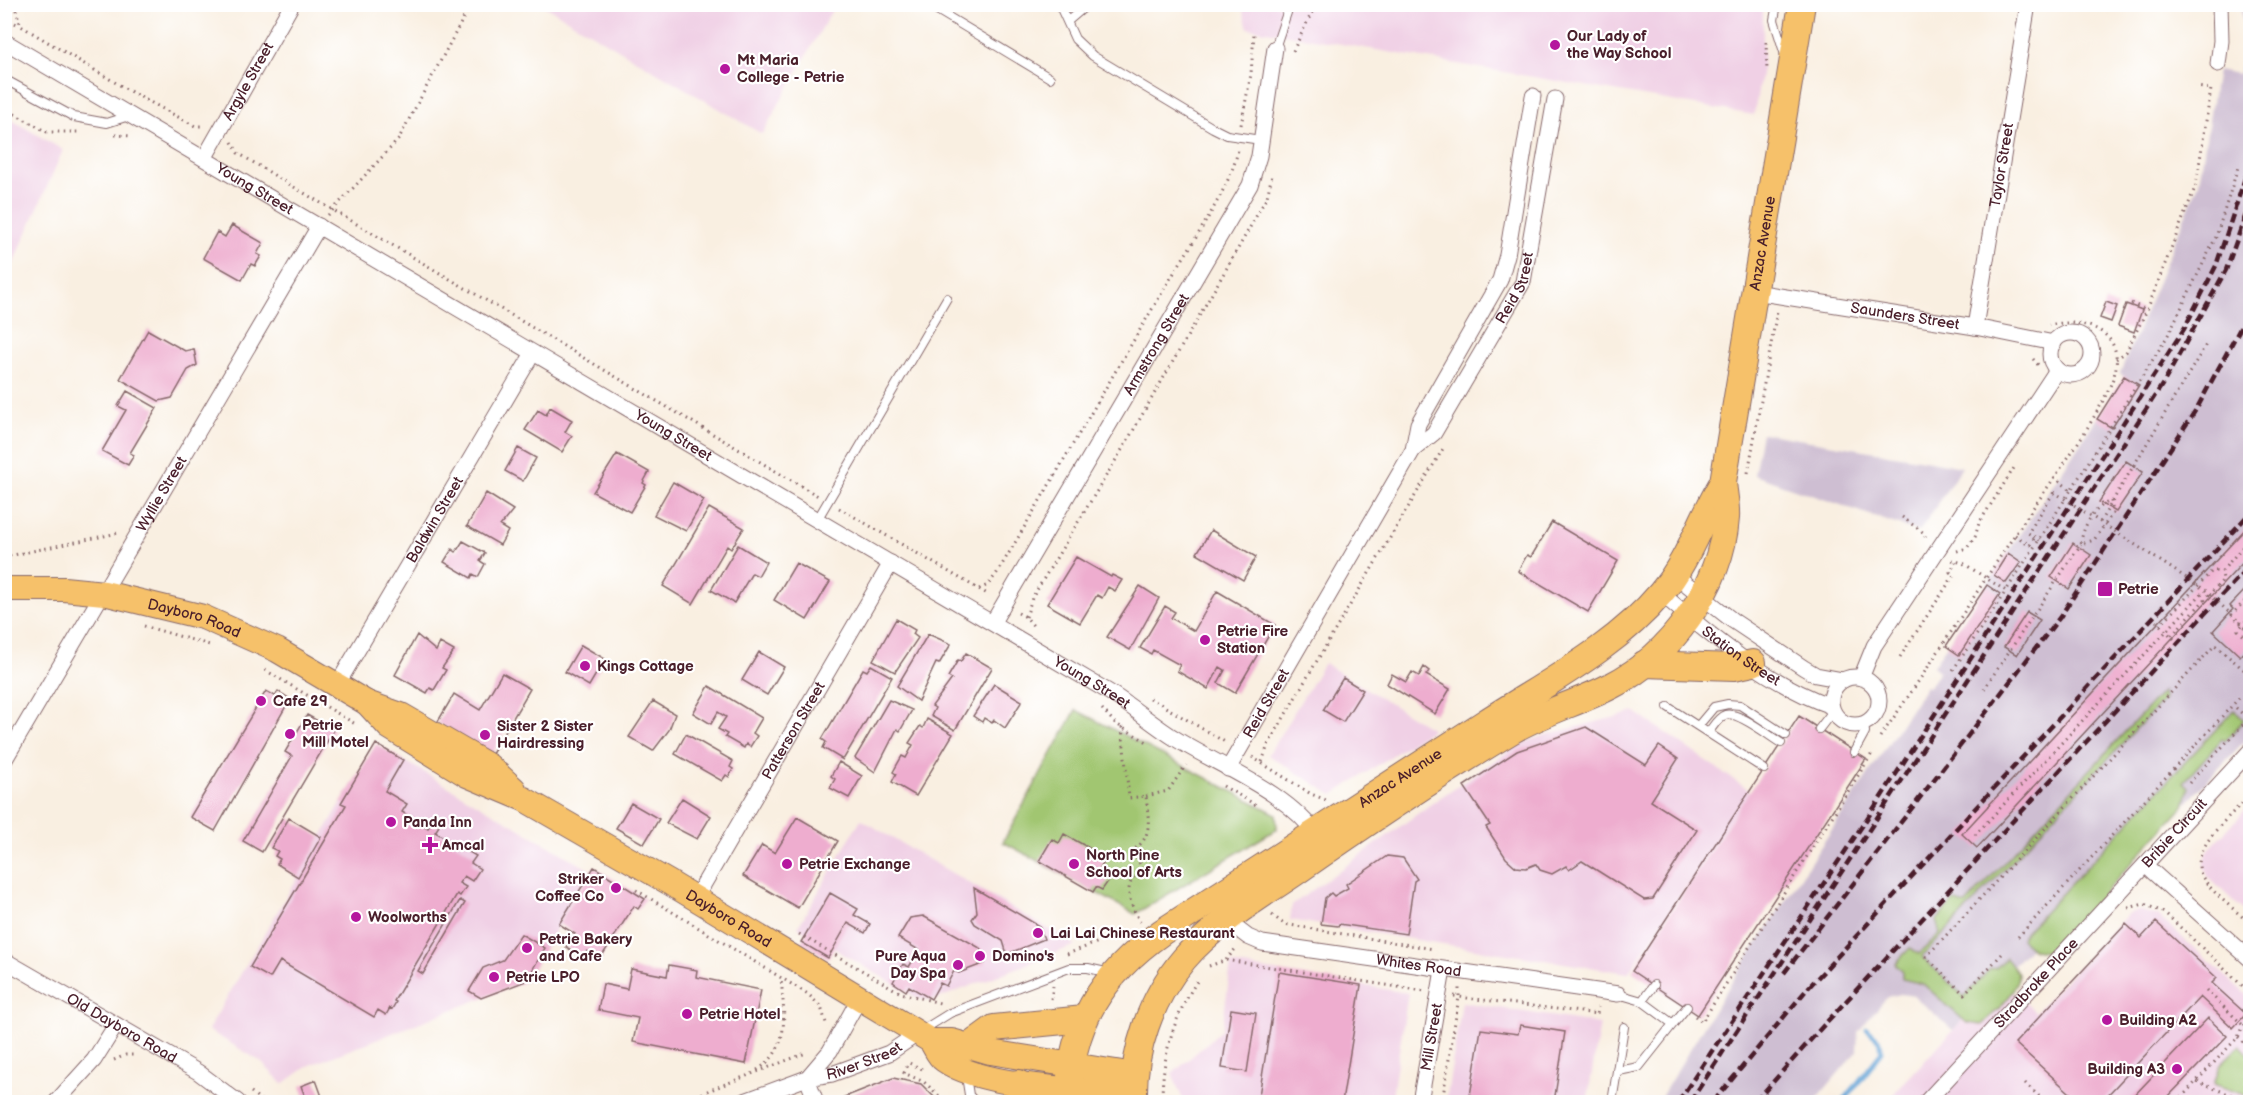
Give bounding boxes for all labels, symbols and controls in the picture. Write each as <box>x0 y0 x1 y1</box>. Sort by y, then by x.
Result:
place label: Our Lady of the Way School <box>1566 27 1671 63</box>
marker: Our Lady of the Way School <box>1548 38 1562 52</box>
street label: Argyle Street <box>218 39 278 124</box>
place label: Mt Maria College - Petrie <box>737 51 845 87</box>
marker: Mt Maria College - Petrie <box>718 62 732 76</box>
street label: Taylor Street <box>1985 121 2018 209</box>
street label: Young Street <box>212 158 297 219</box>
street label: Anzac Avenue <box>1745 195 1780 292</box>
street label: Reid Street <box>1491 250 1538 327</box>
street label: Armstrong Street <box>1119 290 1194 399</box>
street label: Saunders Street <box>1849 298 1961 334</box>
street label: Young Street <box>631 405 716 466</box>
street label: Wyllie Street <box>132 452 191 535</box>
street label: Baldwin Street <box>402 473 468 566</box>
marker: Petrie <box>2096 580 2114 598</box>
place label: Petrie <box>2118 580 2159 599</box>
street label: Dayboro Road <box>146 594 244 642</box>
place label: Petrie Fire Station <box>1217 622 1289 658</box>
street label: Station Street <box>1698 622 1784 690</box>
marker: Petrie Fire Station <box>1198 633 1212 647</box>
street label: Young Street <box>1049 651 1134 713</box>
place label: Kings Cottage <box>597 657 694 676</box>
marker: Kings Cottage <box>578 659 592 673</box>
street label: Reid Street <box>1239 665 1294 741</box>
street label: Patterson Street <box>757 678 829 783</box>
place label: Cafe 29 <box>273 692 328 711</box>
marker: Cafe 29 <box>254 694 268 708</box>
place label: Petrie Mill Motel <box>302 716 369 752</box>
place label: Sister 2 Sister Hairdressing <box>497 717 594 753</box>
marker: Petrie Mill Motel <box>283 727 297 741</box>
marker: Sister 2 Sister Hairdressing <box>478 728 492 742</box>
street label: Anzac Avenue <box>1355 744 1445 812</box>
street label: Bribie Circuit <box>2137 794 2211 872</box>
place label: Panda Inn <box>403 813 472 832</box>
marker: Panda Inn <box>384 815 398 829</box>
place label: Amcal <box>441 836 484 855</box>
marker: Amcal <box>423 838 437 852</box>
place label: North Pine School of Arts <box>1086 846 1182 882</box>
place label: Petrie Exchange <box>799 855 911 874</box>
marker: Petrie Exchange <box>780 857 794 871</box>
marker: North Pine School of Arts <box>1067 857 1081 871</box>
place label: Striker Coffee Co <box>535 870 605 906</box>
marker: Striker Coffee Co <box>609 881 623 895</box>
street label: Dayboro Road <box>682 885 775 952</box>
place label: Woolworths <box>368 908 447 927</box>
marker: Woolworths <box>349 910 363 924</box>
place label: Lai Lai Chinese Restaurant <box>1050 924 1235 943</box>
marker: Lai Lai Chinese Restaurant <box>1031 926 1045 940</box>
place label: Petrie Bakery and Cafe <box>539 930 632 966</box>
street label: Stradbroke Place <box>1989 934 2082 1032</box>
marker: Petrie Bakery and Cafe <box>520 941 534 955</box>
place label: Pure Aqua Day Spa <box>875 947 946 983</box>
place label: Domino's <box>992 947 1054 966</box>
marker: Domino's <box>973 949 987 963</box>
street label: Whites Road <box>1375 950 1463 981</box>
marker: Pure Aqua Day Spa <box>951 958 965 972</box>
place label: Petrie LPO <box>506 968 580 987</box>
marker: Petrie LPO <box>487 970 501 984</box>
street label: Old Dayboro Road <box>63 989 180 1067</box>
street label: Mill Street <box>1416 1001 1447 1072</box>
place label: Petrie Hotel <box>699 1005 781 1024</box>
marker: Petrie Hotel <box>680 1007 694 1021</box>
place label: Building A2 <box>2119 1011 2197 1030</box>
marker: Building A2 <box>2100 1013 2114 1027</box>
street label: River Street <box>825 1037 906 1084</box>
place label: Building A3 <box>2087 1060 2165 1079</box>
marker: Building A3 <box>2170 1062 2184 1076</box>

